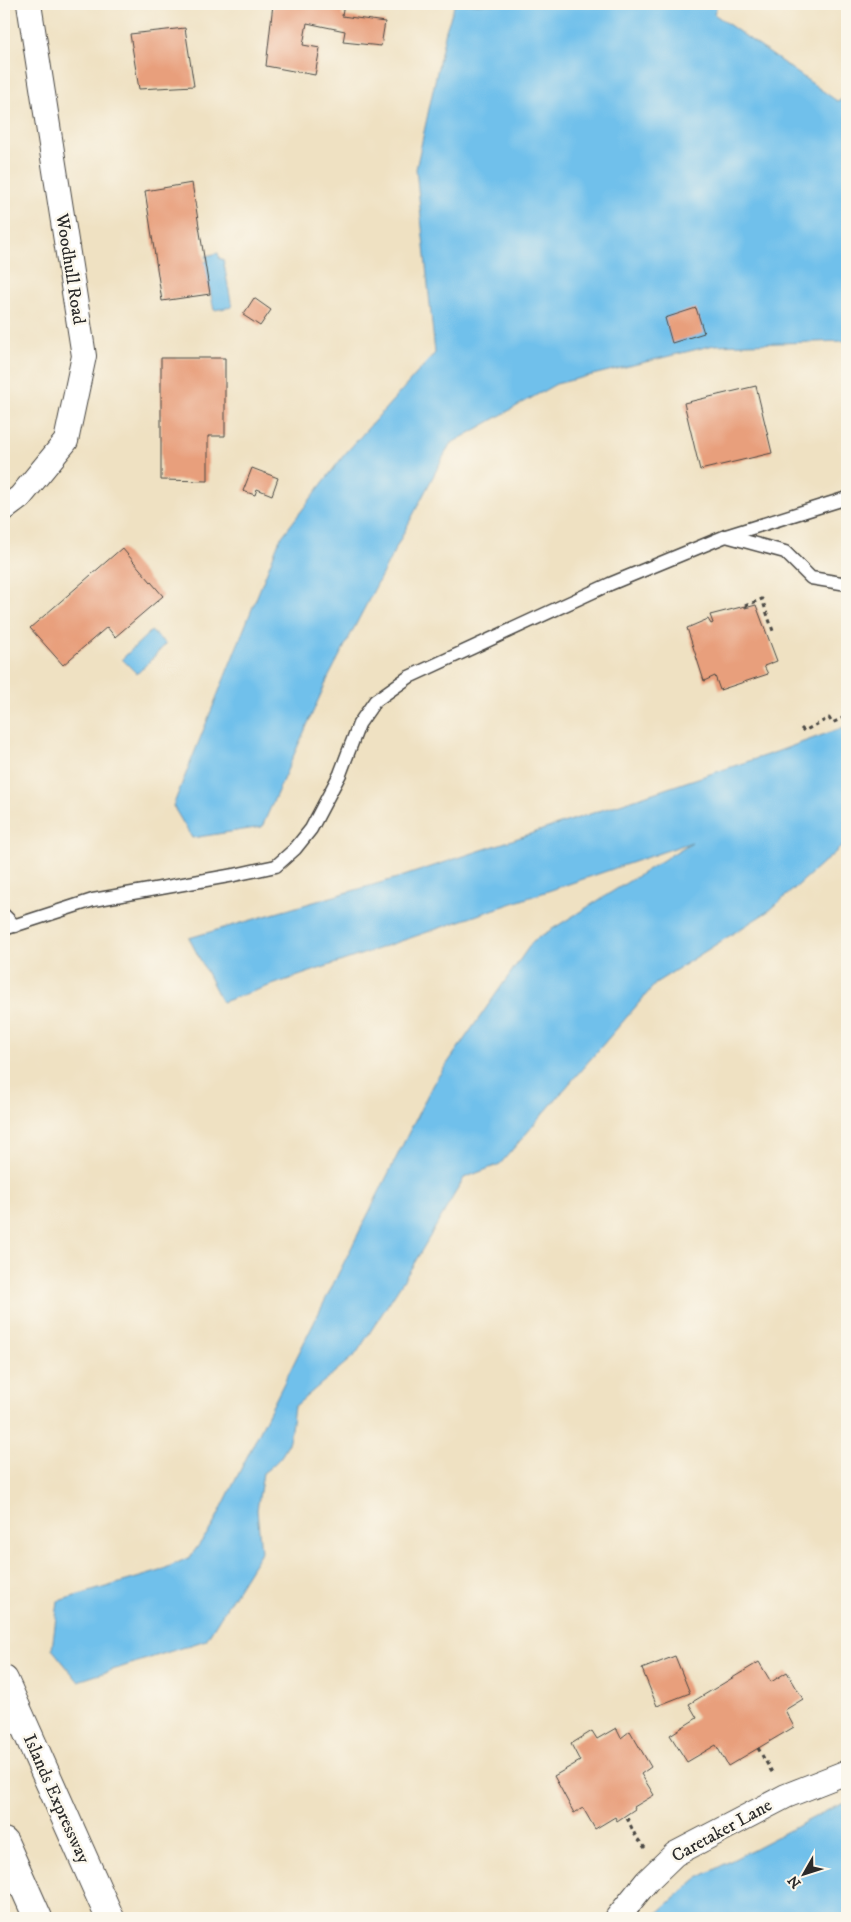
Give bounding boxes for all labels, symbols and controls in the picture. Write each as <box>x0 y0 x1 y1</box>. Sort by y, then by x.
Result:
street label: Woodhull Road <box>50 211 90 326</box>
street label: Islands Expressway <box>18 1731 94 1867</box>
street label: Caretaker Lane <box>668 1794 776 1868</box>
north arrow <box>778 1850 828 1900</box>
text: N <box>784 1871 805 1892</box>

